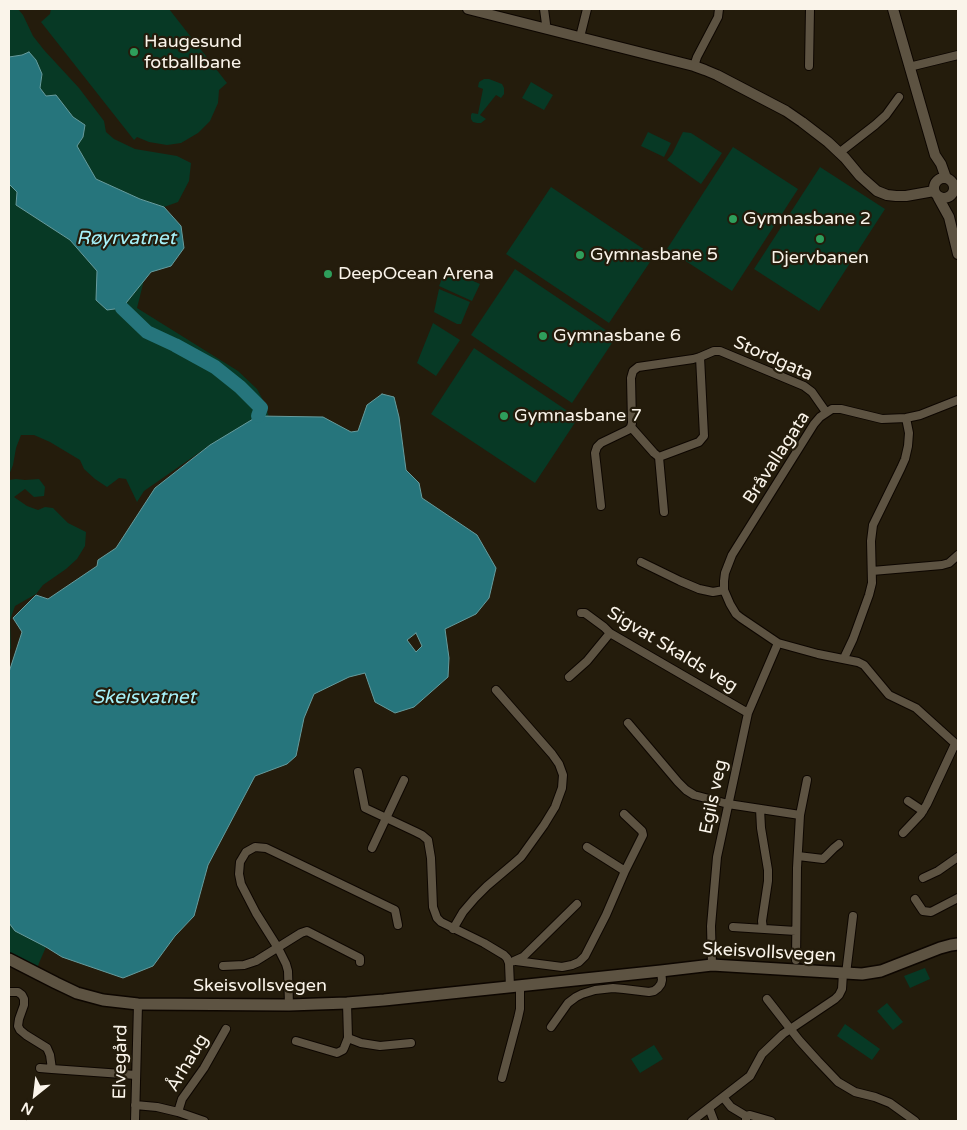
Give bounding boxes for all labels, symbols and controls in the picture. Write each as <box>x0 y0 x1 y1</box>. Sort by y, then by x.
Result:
place label: Haugesund fotballbane <box>144 31 242 74</box>
marker: Haugesund fotballbane <box>128 46 140 58</box>
place label: Gymnasbane 2 <box>743 208 871 230</box>
marker: Gymnasbane 2 <box>727 213 739 225</box>
water label: Røyrvatnet <box>76 228 176 250</box>
marker: Djervbanen <box>814 233 826 245</box>
place label: Gymnasbane 5 <box>590 244 718 266</box>
place label: Djervbanen <box>771 247 869 269</box>
marker: Gymnasbane 5 <box>574 249 586 261</box>
place label: DeepOcean Arena <box>338 263 494 285</box>
marker: DeepOcean Arena <box>322 268 334 280</box>
place label: Gymnasbane 6 <box>553 325 681 347</box>
marker: Gymnasbane 6 <box>537 330 549 342</box>
street label: Stordgata <box>730 332 816 386</box>
place label: Gymnasbane 7 <box>514 405 642 427</box>
street label: Bråvallagata <box>739 408 815 508</box>
marker: Gymnasbane 7 <box>498 410 510 422</box>
street label: Sigvat Skalds veg <box>603 603 741 697</box>
water label: Skeisvatnet <box>92 687 196 709</box>
street label: Egils veg <box>696 758 732 836</box>
street label: Skeisvollsvegen <box>702 939 836 967</box>
street label: Skeisvollsvegen <box>193 975 327 997</box>
street label: Elvegård <box>110 1024 132 1100</box>
street label: Århaug <box>162 1030 214 1096</box>
north arrow <box>10 1070 60 1120</box>
text: N <box>18 1098 37 1119</box>

